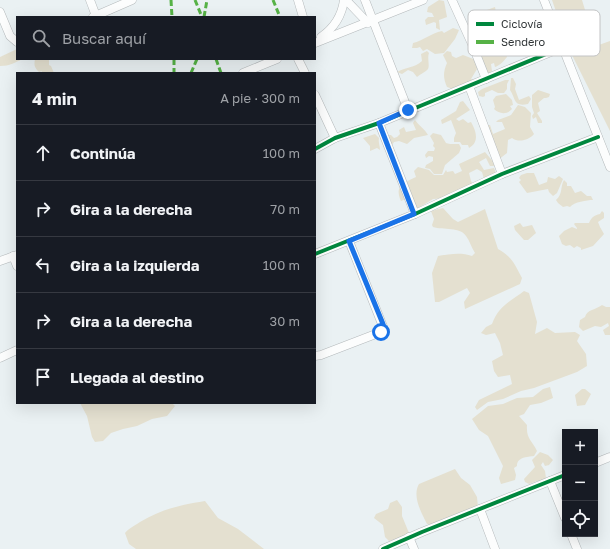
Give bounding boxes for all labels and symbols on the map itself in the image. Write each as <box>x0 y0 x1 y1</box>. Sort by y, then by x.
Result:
legend <box>468 10 600 56</box>
text: Ciclovía <box>501 17 543 30</box>
text: Sendero <box>501 35 546 48</box>
route end <box>399 101 417 119</box>
route start <box>372 323 390 341</box>

